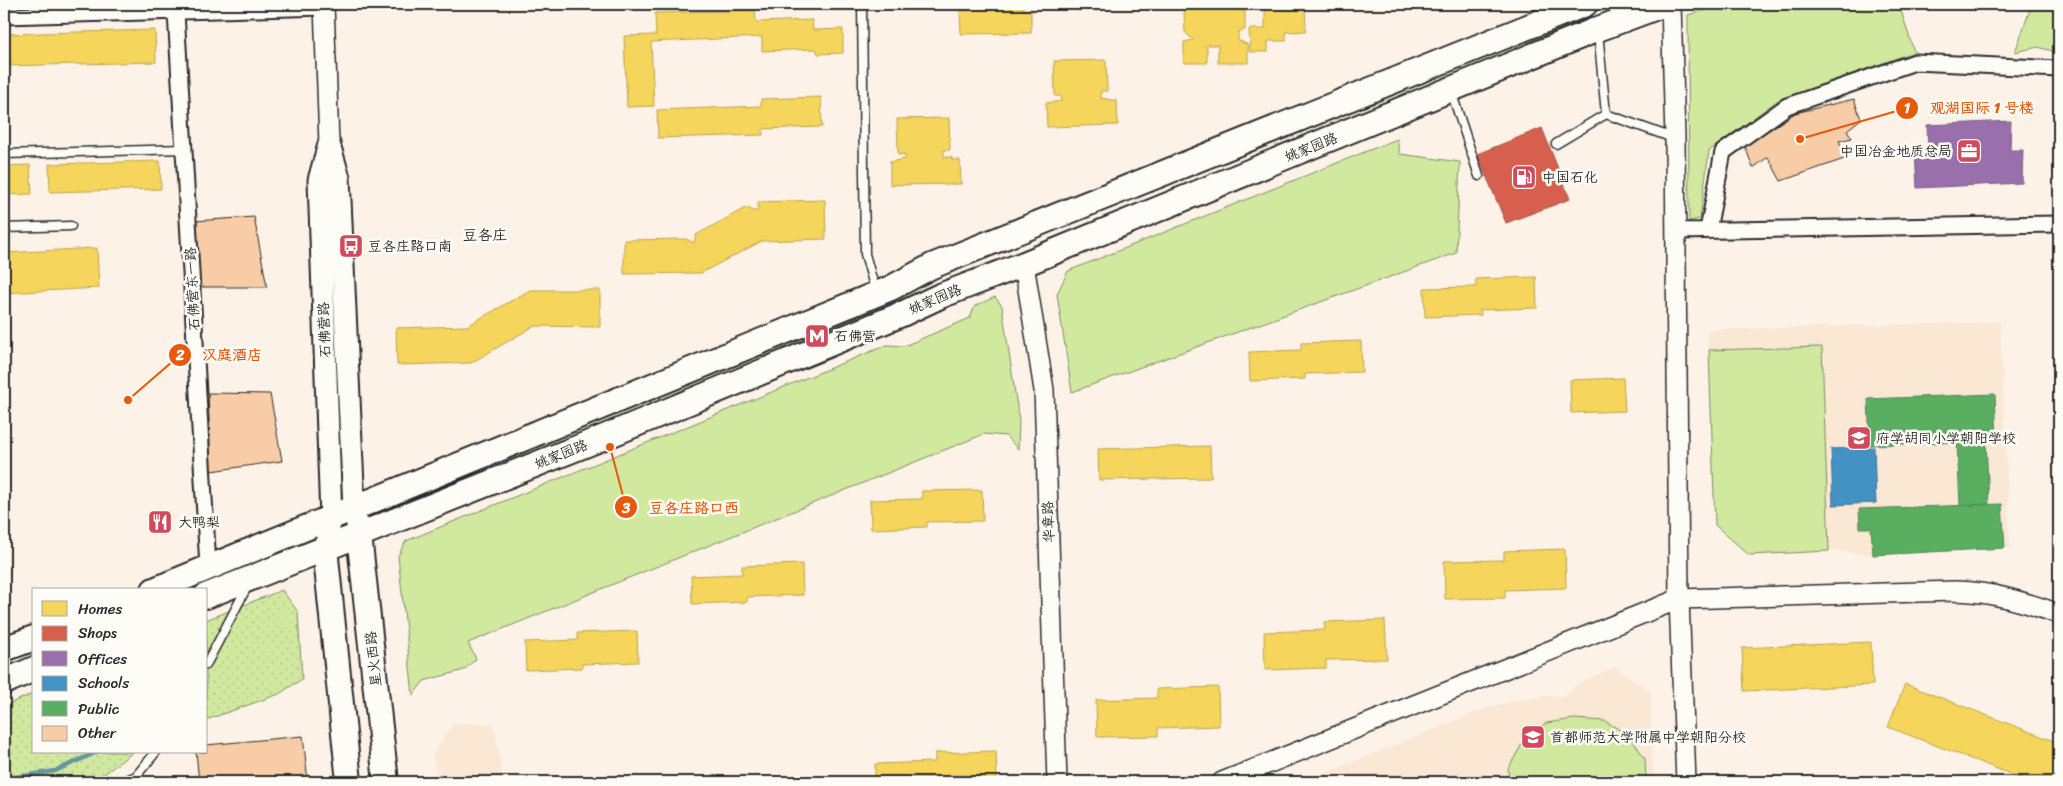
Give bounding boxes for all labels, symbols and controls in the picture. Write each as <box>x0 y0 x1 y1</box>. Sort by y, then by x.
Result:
callout: 观湖国际 1 号楼 <box>1895 93 2044 123</box>
text: 1 <box>1904 95 1911 121</box>
text: 观湖国际 1 号楼 <box>1930 95 2034 121</box>
street label: 姚家园路 <box>1281 125 1342 170</box>
office icon: 中国冶金地质总局 <box>1956 138 1982 164</box>
place label: 中国冶金地质总局 <box>1840 139 1952 164</box>
fuel station icon: 中国石化 <box>1511 164 1537 190</box>
place label: 中国石化 <box>1542 165 1598 190</box>
district label: 豆各庄 <box>462 222 508 248</box>
bus stop icon: 豆各庄路口南 <box>338 233 364 259</box>
place label: 豆各庄路口南 <box>368 234 452 259</box>
street label: 石佛营东一路 <box>178 246 207 332</box>
street label: 姚家园路 <box>905 277 966 322</box>
street label: 石佛营路 <box>311 302 338 358</box>
metro station icon: 石佛营 <box>804 323 830 349</box>
place label: 石佛营 <box>834 324 876 349</box>
callout: 汉庭酒店 <box>167 340 272 370</box>
text: 2 <box>175 342 185 368</box>
text: 汉庭酒店 <box>202 342 262 368</box>
school or university icon: 府学胡同小学朝阳学校 <box>1846 425 1872 451</box>
place label: 府学胡同小学朝阳学校 <box>1876 426 2016 451</box>
street label: 姚家园路 <box>531 432 592 477</box>
callout: 豆各庄路口西 <box>614 492 749 522</box>
text: 3 <box>621 495 631 521</box>
text: 豆各庄路口西 <box>649 495 739 521</box>
street label: 华章路 <box>1035 501 1062 543</box>
restaurant icon: 大鸭梨 <box>147 509 173 535</box>
place label: 大鸭梨 <box>178 510 220 535</box>
legend <box>32 588 208 754</box>
text: Homes <box>78 596 122 622</box>
text: Shops <box>78 620 118 646</box>
street label: 星火西路 <box>358 630 389 688</box>
text: Offices <box>78 646 127 672</box>
text: Schools <box>78 670 129 696</box>
text: Public <box>78 696 120 722</box>
text: Other <box>78 720 117 746</box>
school or university icon: 首都师范大学附属中学朝阳分校 <box>1520 724 1546 750</box>
place label: 首都师范大学附属中学朝阳分校 <box>1550 725 1746 750</box>

